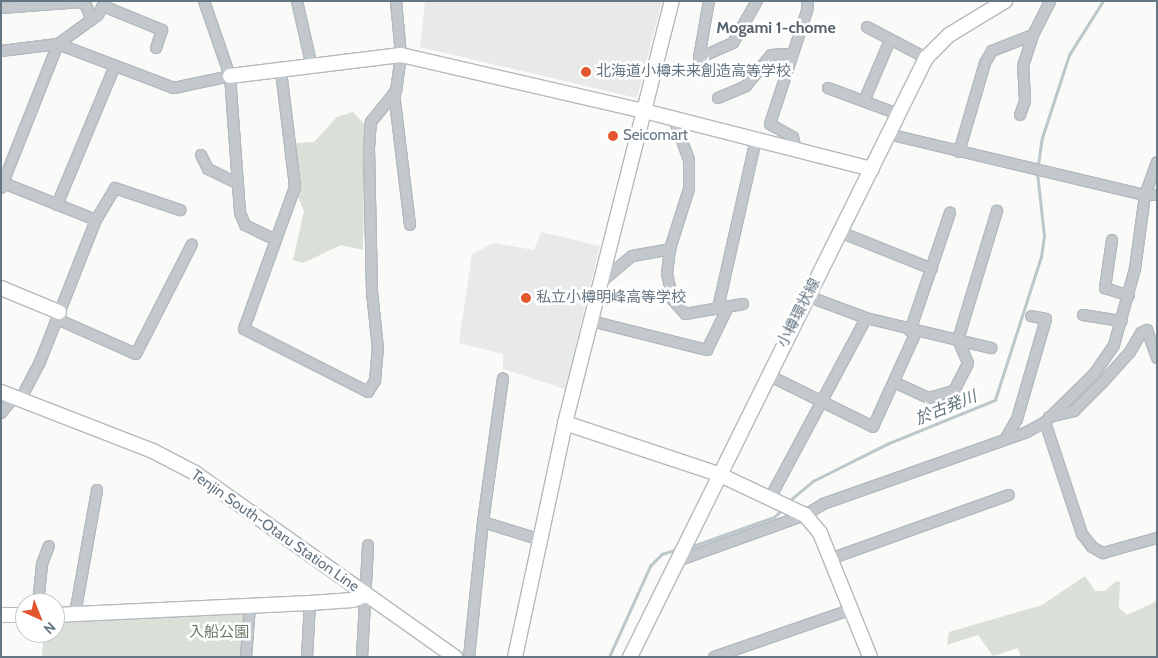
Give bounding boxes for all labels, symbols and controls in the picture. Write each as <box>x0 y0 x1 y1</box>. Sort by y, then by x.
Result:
district label: Mogami 1-chome <box>716 18 836 38</box>
place label: 北海道小樽未来創造高等学校 <box>596 63 791 81</box>
marker: 北海道小樽未来創造高等学校 <box>580 66 592 78</box>
place label: Seicomart <box>623 127 688 145</box>
marker: Seicomart <box>607 130 619 142</box>
street label: 小樽環状線 <box>774 276 824 350</box>
place label: 私立小樽明峰高等学校 <box>536 289 686 307</box>
marker: 私立小樽明峰高等学校 <box>520 292 532 304</box>
water label: 於古発川 <box>913 387 979 429</box>
street label: Tenjin South-Otaru Station Line <box>188 466 362 596</box>
north arrow <box>15 593 65 643</box>
text: N <box>40 618 60 638</box>
park label: 入船公園 <box>189 624 249 642</box>

